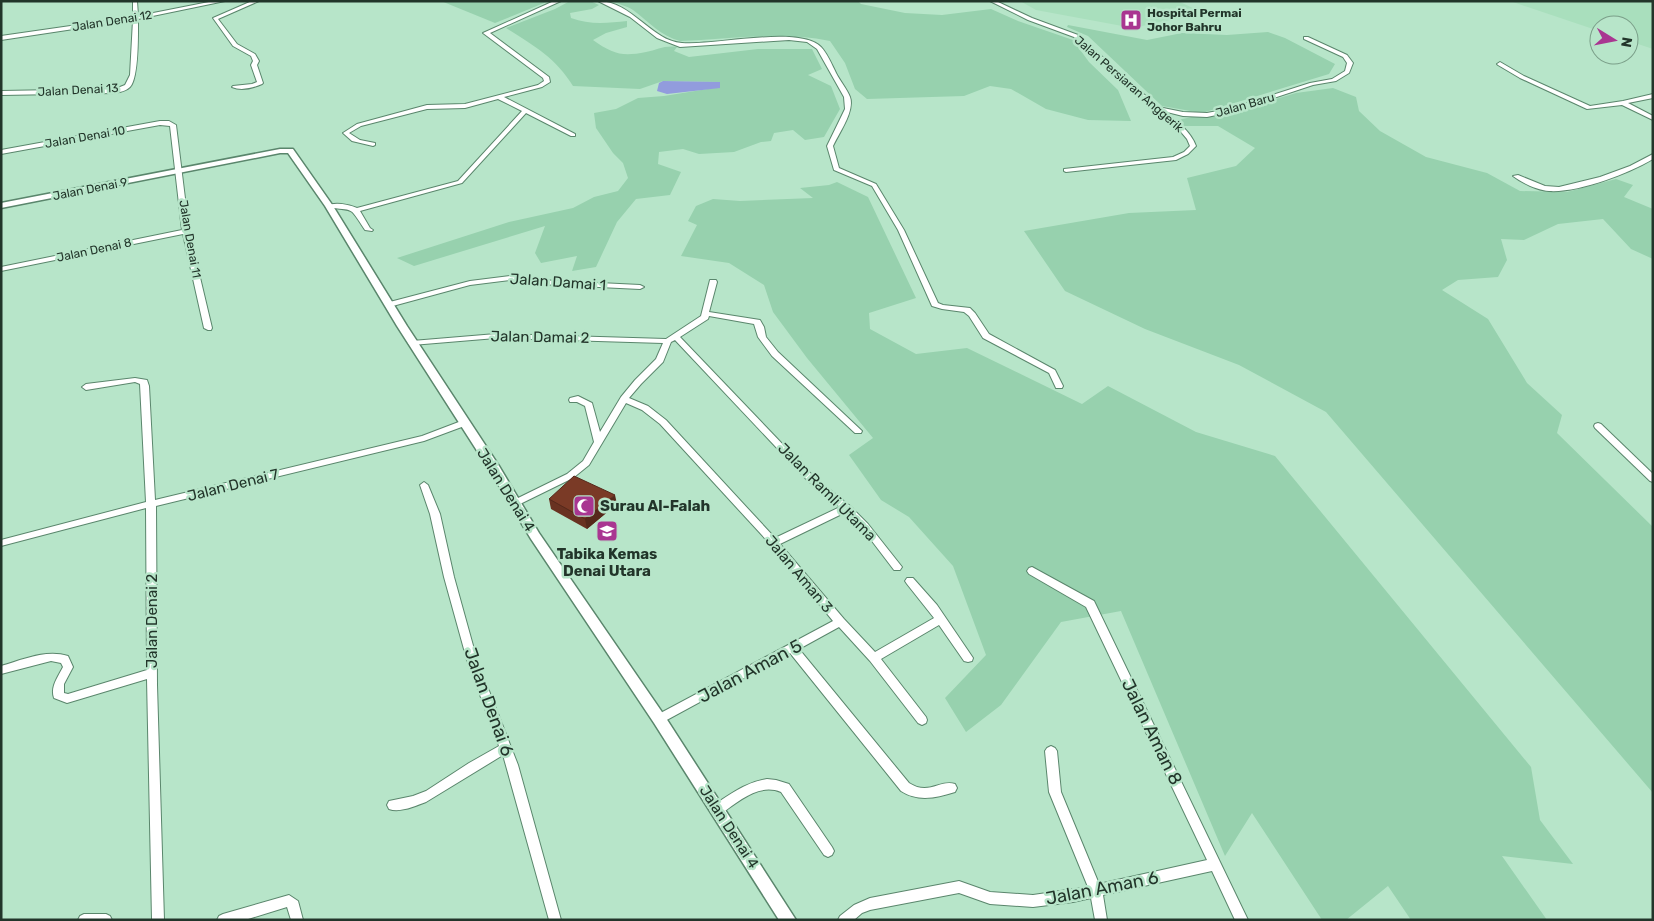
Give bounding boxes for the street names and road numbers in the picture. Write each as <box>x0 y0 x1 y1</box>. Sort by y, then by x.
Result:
street label: Jalan Denai 12 <box>71 8 153 34</box>
street label: Jalan Persiaran Anggerik <box>1072 33 1187 136</box>
street label: Jalan Denai 13 <box>37 81 119 99</box>
street label: Jalan Baru <box>1214 90 1276 120</box>
street label: Jalan Denai 10 <box>44 123 126 151</box>
street label: Jalan Denai 9 <box>51 175 129 203</box>
street label: Jalan Denai 11 <box>176 199 204 279</box>
street label: Jalan Denai 8 <box>55 235 133 265</box>
street label: Jalan Damai 1 <box>509 270 607 294</box>
street label: Jalan Damai 2 <box>490 327 590 347</box>
street label: Jalan Ramli Utama <box>774 439 880 545</box>
street label: Jalan Denai 4 <box>473 445 539 535</box>
street label: Jalan Denai 7 <box>185 465 281 505</box>
street label: Jalan Aman 3 <box>761 532 837 616</box>
street label: Jalan Denai 2 <box>143 573 161 668</box>
street label: Jalan Aman 5 <box>694 634 806 708</box>
street label: Jalan Denai 6 <box>459 645 519 759</box>
street label: Jalan Aman 8 <box>1117 675 1187 789</box>
street label: Jalan Denai 4 <box>696 782 762 872</box>
street label: Jalan Aman 6 <box>1044 866 1160 910</box>

